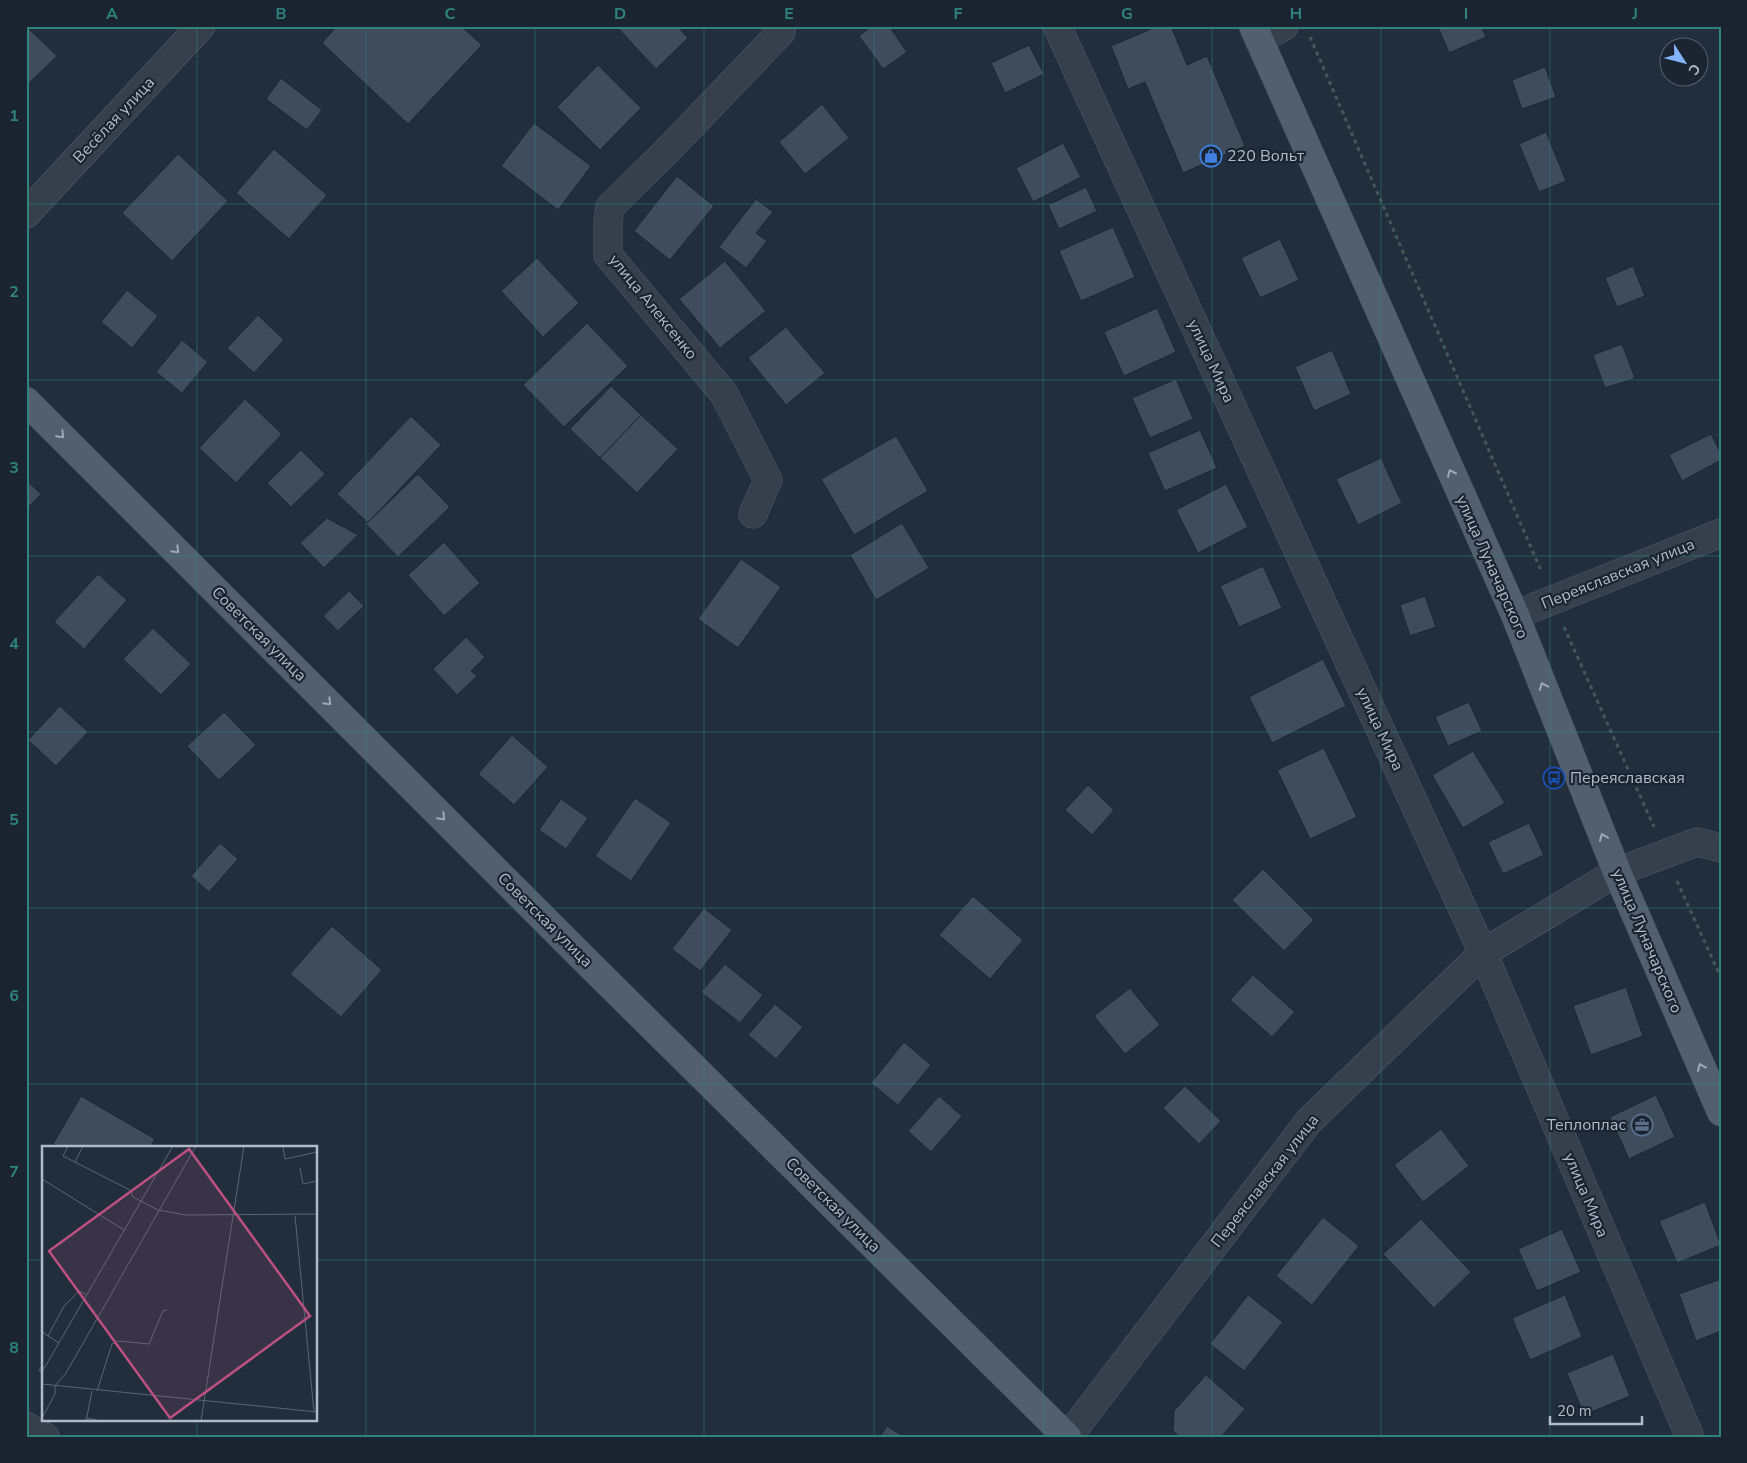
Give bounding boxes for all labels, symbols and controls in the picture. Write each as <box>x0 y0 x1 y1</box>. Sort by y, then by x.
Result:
text: A <box>106 3 118 25</box>
text: B <box>275 3 287 25</box>
text: C <box>445 3 456 25</box>
text: D <box>614 3 626 25</box>
text: E <box>784 3 794 25</box>
text: F <box>954 3 963 25</box>
text: G <box>1121 3 1133 25</box>
text: H <box>1290 3 1302 25</box>
text: I <box>1464 3 1468 25</box>
text: J <box>1631 3 1638 25</box>
north arrow <box>1660 38 1710 88</box>
text: С <box>1683 60 1705 79</box>
street label: Весёлая улица <box>68 72 160 168</box>
text: 1 <box>9 105 19 127</box>
shop icon: 220 Вольт <box>1199 144 1223 168</box>
place label: 220 Вольт <box>1227 145 1305 167</box>
street label: улица Алексенко <box>604 250 702 364</box>
text: 2 <box>9 281 19 303</box>
street label: улица Мира <box>1182 316 1240 406</box>
one-way arrow <box>55 429 64 438</box>
text: 3 <box>9 457 19 479</box>
one-way arrow <box>1447 469 1458 478</box>
street label: улица Луначарского <box>1450 492 1534 642</box>
street label: Переяславская улица <box>1538 533 1698 615</box>
one-way arrow <box>170 544 179 553</box>
street label: Советская улица <box>207 582 311 686</box>
text: 4 <box>9 633 19 655</box>
one-way arrow <box>1539 683 1549 691</box>
street label: улица Мира <box>1351 684 1409 774</box>
one-way arrow <box>322 696 331 705</box>
bus stop icon: Переяславская <box>1542 766 1566 790</box>
place label: Переяславская <box>1570 767 1685 789</box>
text: 5 <box>9 809 19 831</box>
one-way arrow <box>437 811 446 820</box>
one-way arrow <box>1599 834 1609 842</box>
street label: улица Луначарского <box>1607 865 1687 1017</box>
street label: Советская улица <box>493 868 597 972</box>
text: 6 <box>9 985 19 1007</box>
one-way arrow <box>1697 1063 1708 1072</box>
street label: Переяславская улица <box>1206 1110 1324 1252</box>
office icon: Теплоплас <box>1630 1113 1654 1137</box>
place label: Теплоплас <box>1547 1114 1626 1136</box>
inset map <box>42 1146 318 1420</box>
street label: улица Мира <box>1558 1149 1614 1241</box>
street label: Советская улица <box>781 1153 885 1257</box>
text: 7 <box>9 1161 19 1183</box>
text: 8 <box>9 1337 19 1359</box>
scale bar <box>1550 1393 1642 1425</box>
text: 20 m <box>1557 1401 1592 1421</box>

